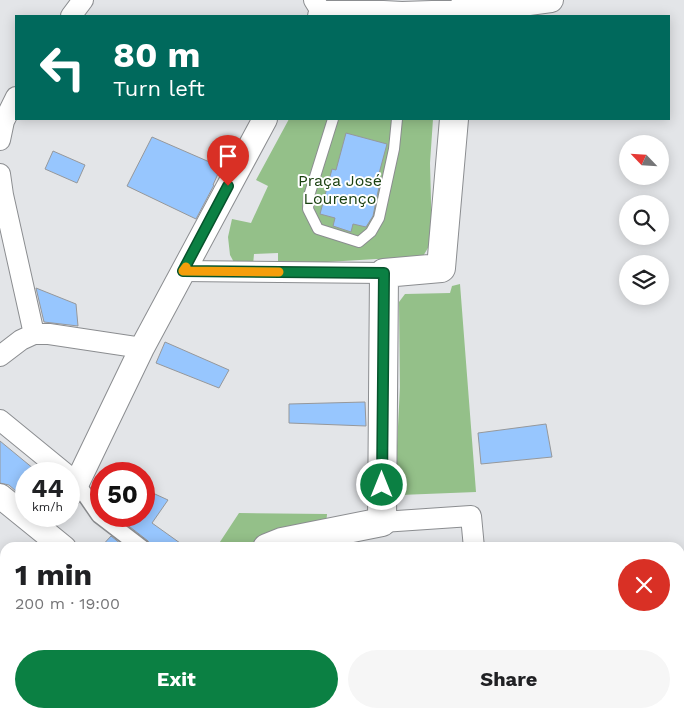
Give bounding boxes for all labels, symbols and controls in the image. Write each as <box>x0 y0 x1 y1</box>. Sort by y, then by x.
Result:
text: 80 m <box>113 34 200 76</box>
icon: left <box>30 35 95 100</box>
text: Turn left <box>113 76 205 101</box>
pin <box>207 135 249 186</box>
north arrow <box>619 135 669 185</box>
map controls <box>619 135 669 305</box>
icon: arrive <box>214 142 242 170</box>
park label: Praça José Lourenço <box>298 171 382 208</box>
button: search <box>619 195 669 245</box>
button: layers <box>619 255 669 305</box>
position arrow <box>355 458 407 510</box>
speed limit sign: 50 <box>90 462 155 527</box>
text: 44 <box>31 474 64 503</box>
text: km/h <box>32 500 63 514</box>
text: 1 min <box>15 557 92 592</box>
button: close <box>618 559 670 611</box>
text: 200 m · 19:00 <box>15 594 120 613</box>
button: Exit <box>15 650 338 708</box>
button: Share <box>348 650 670 708</box>

